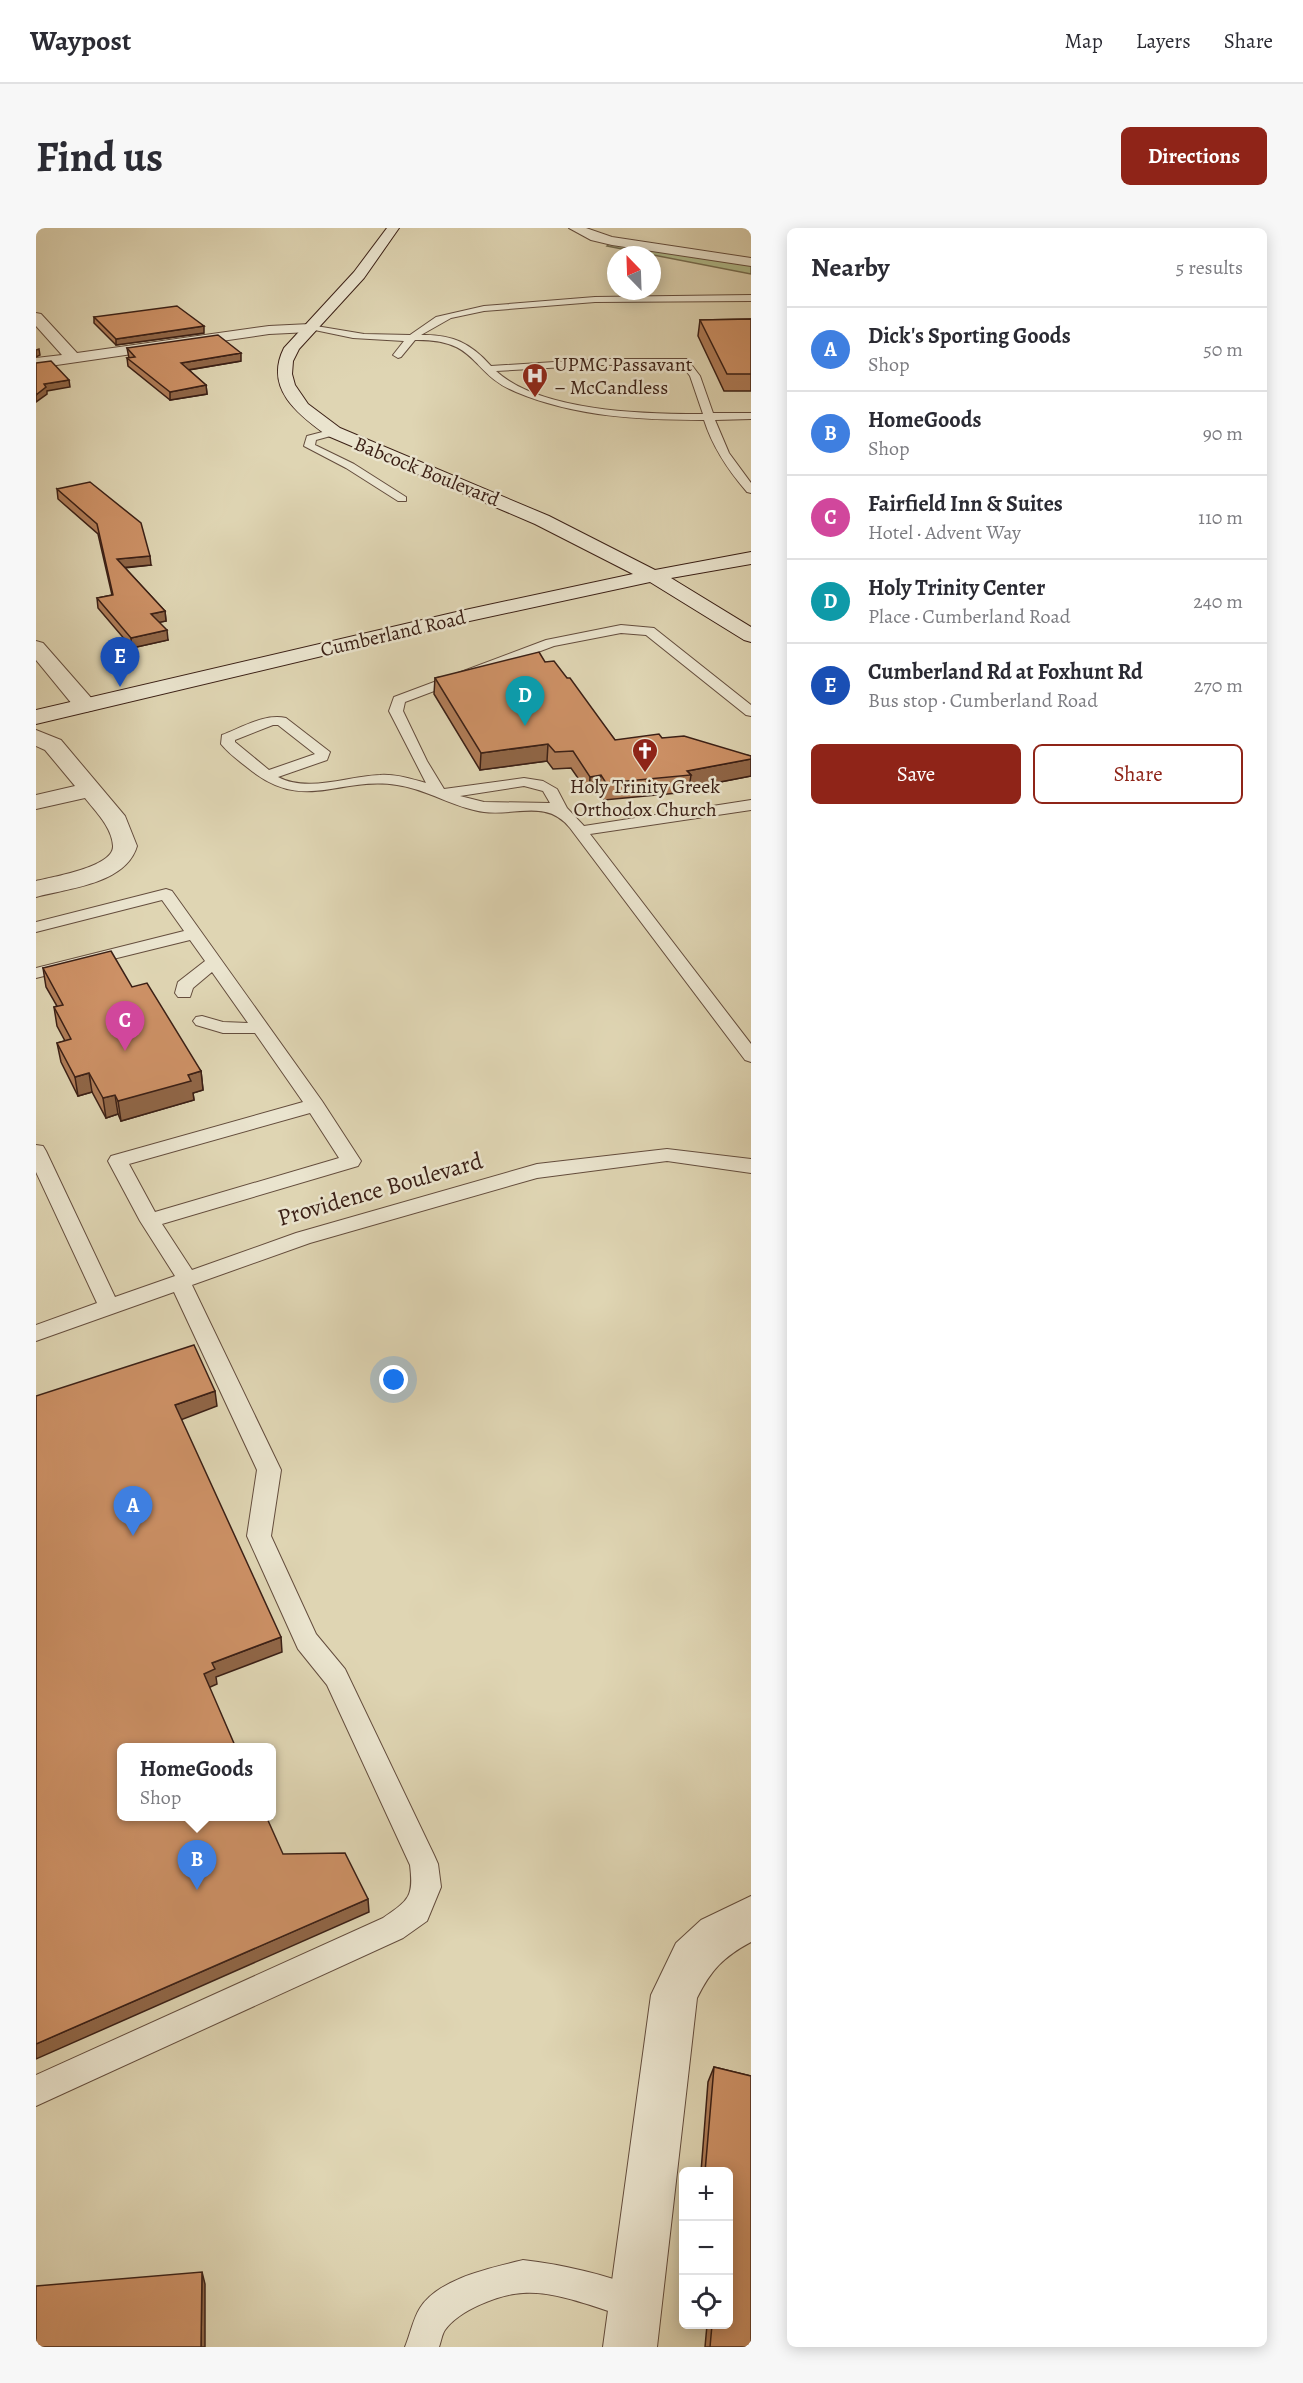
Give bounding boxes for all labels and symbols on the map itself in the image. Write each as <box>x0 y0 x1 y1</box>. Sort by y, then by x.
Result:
north arrow <box>607 246 661 300</box>
place label: UPMC Passavant – McCandless <box>554 351 693 401</box>
hospital icon: UPMC Passavant – McCandless <box>520 361 550 399</box>
street label: Babcock Boulevard <box>350 430 504 513</box>
street label: Cumberland Road <box>318 604 469 663</box>
pin: E <box>100 638 140 687</box>
pin: D <box>506 676 544 726</box>
church icon: Holy Trinity Greek Orthodox Church <box>630 736 660 774</box>
place label: Holy Trinity Greek Orthodox Church <box>570 773 720 823</box>
pin: C <box>106 1002 145 1051</box>
street label: Providence Boulevard <box>274 1144 486 1234</box>
your location <box>379 1365 408 1394</box>
pin: A <box>114 1486 152 1536</box>
pin: B <box>178 1840 216 1890</box>

